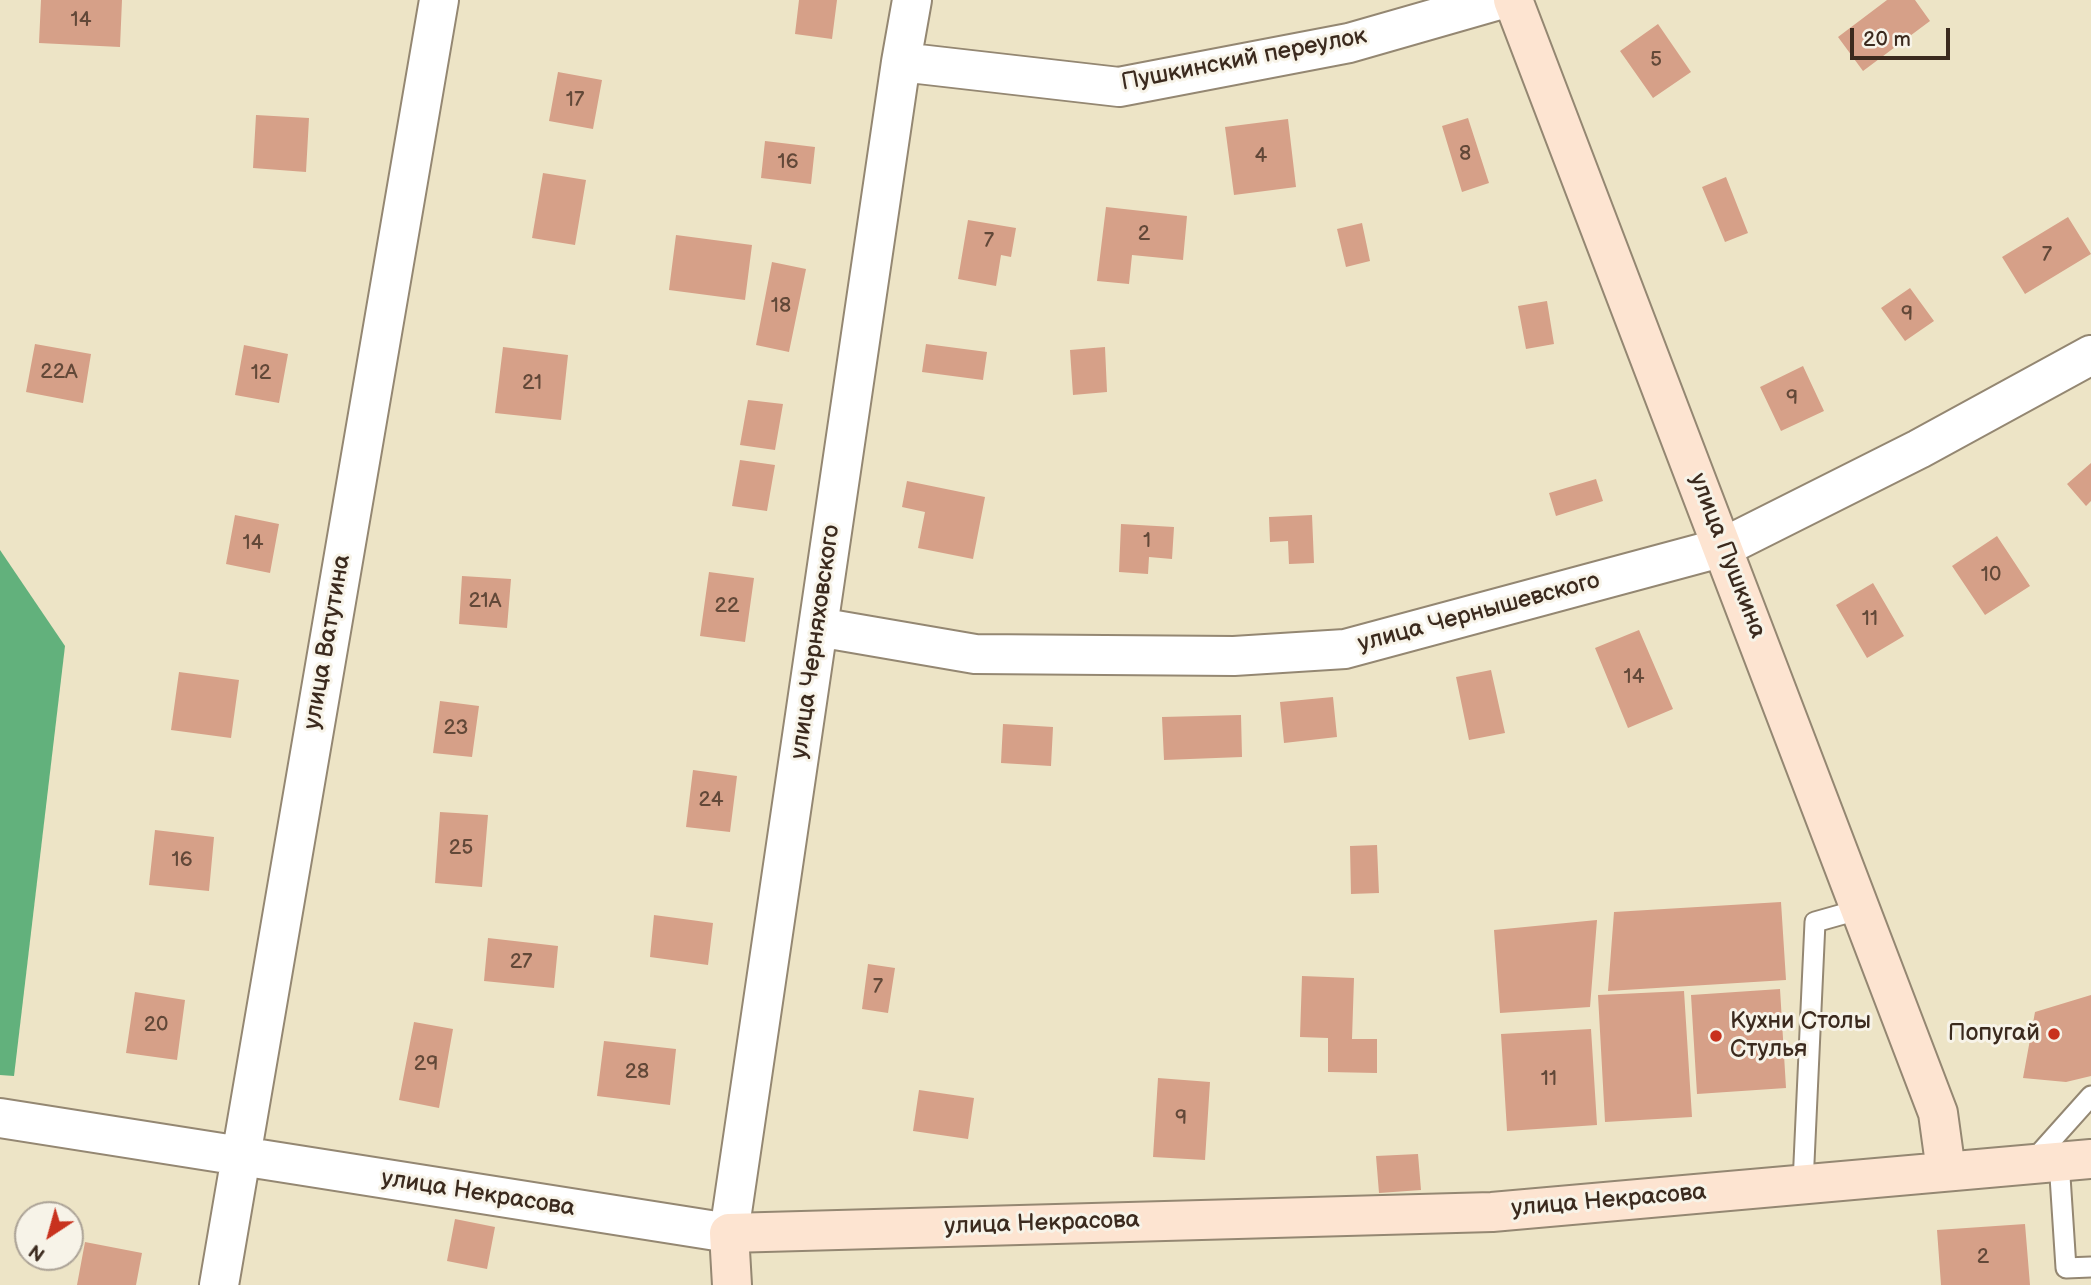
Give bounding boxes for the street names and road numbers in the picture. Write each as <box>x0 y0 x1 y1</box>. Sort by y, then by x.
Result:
street label: Пушкинский переулок <box>1119 22 1369 98</box>
street label: улица Пушкина <box>1682 469 1772 643</box>
street label: улица Черняховского <box>785 523 847 761</box>
street label: улица Ватутина <box>298 552 358 732</box>
street label: улица Чернышевского <box>1355 567 1603 659</box>
street label: улица Некрасова <box>379 1164 577 1224</box>
street label: улица Некрасова <box>1510 1178 1708 1224</box>
street label: улица Некрасова <box>944 1206 1140 1242</box>

